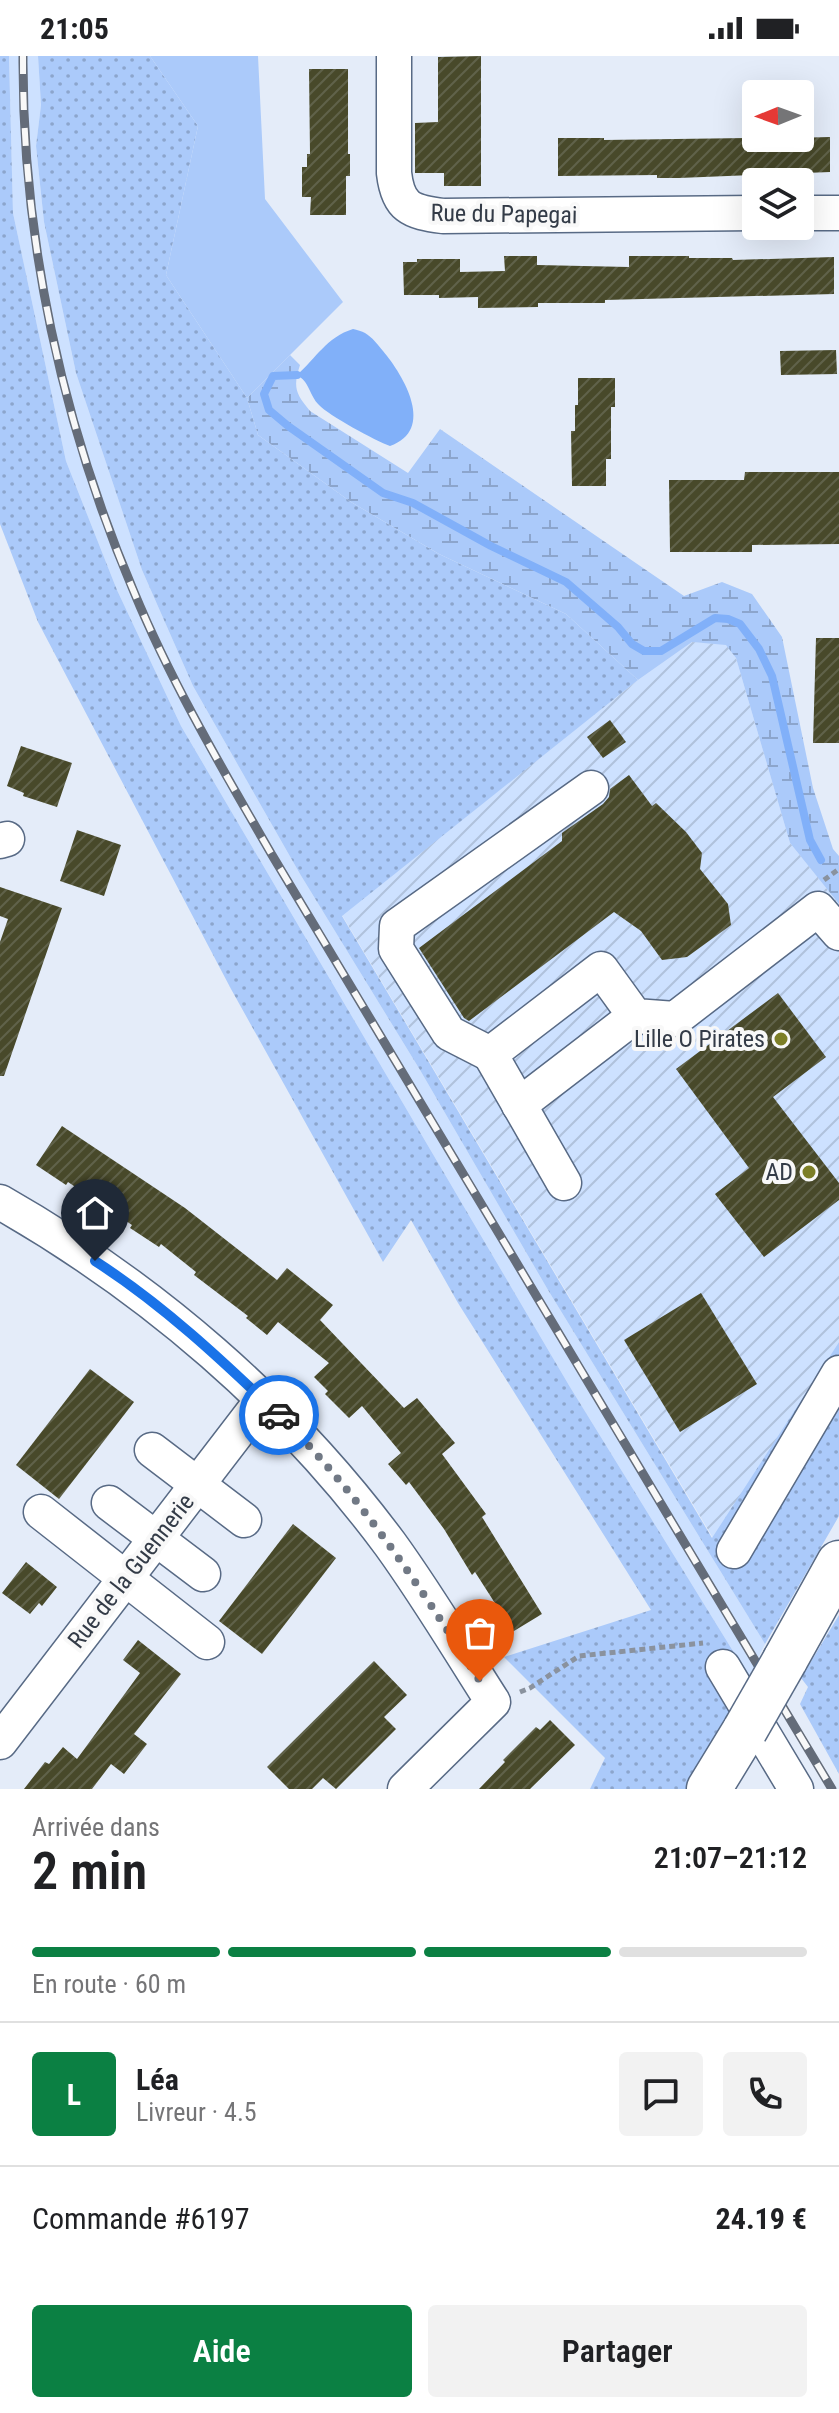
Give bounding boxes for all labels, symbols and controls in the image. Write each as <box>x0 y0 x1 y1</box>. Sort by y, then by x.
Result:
text: 21:05 <box>40 11 109 46</box>
north arrow <box>742 80 814 152</box>
map controls <box>742 80 814 240</box>
button: layers <box>742 168 814 240</box>
street label: Rue du Papegai <box>430 199 578 229</box>
place label: Lille O Pirates <box>634 1025 765 1053</box>
marker: Lille O Pirates <box>772 1030 790 1048</box>
place label: AD <box>765 1158 793 1186</box>
marker: AD <box>800 1163 818 1181</box>
pin <box>61 1179 129 1261</box>
icon: home <box>73 1191 117 1235</box>
courier <box>239 1375 319 1455</box>
icon: car <box>257 1393 301 1437</box>
street label: Rue de la Guennerie <box>62 1488 200 1654</box>
pin <box>446 1599 514 1681</box>
icon: bag <box>458 1611 502 1655</box>
text: Arrivée dans <box>32 1812 160 1842</box>
text: 21:07–21:12 <box>654 1840 807 1875</box>
text: 2 min <box>32 1841 147 1902</box>
text: En route · 60 m <box>32 1969 186 1999</box>
button: chat <box>619 2052 703 2136</box>
button: phone <box>723 2052 807 2136</box>
text: Léa <box>136 2062 179 2097</box>
text: L <box>67 2077 81 2112</box>
text: Livreur · 4.5 <box>136 2097 257 2127</box>
text: Commande #6197 <box>32 2201 250 2236</box>
text: 24.19 € <box>716 2201 807 2236</box>
button: Aide <box>32 2305 412 2397</box>
button: Partager <box>428 2305 807 2397</box>

